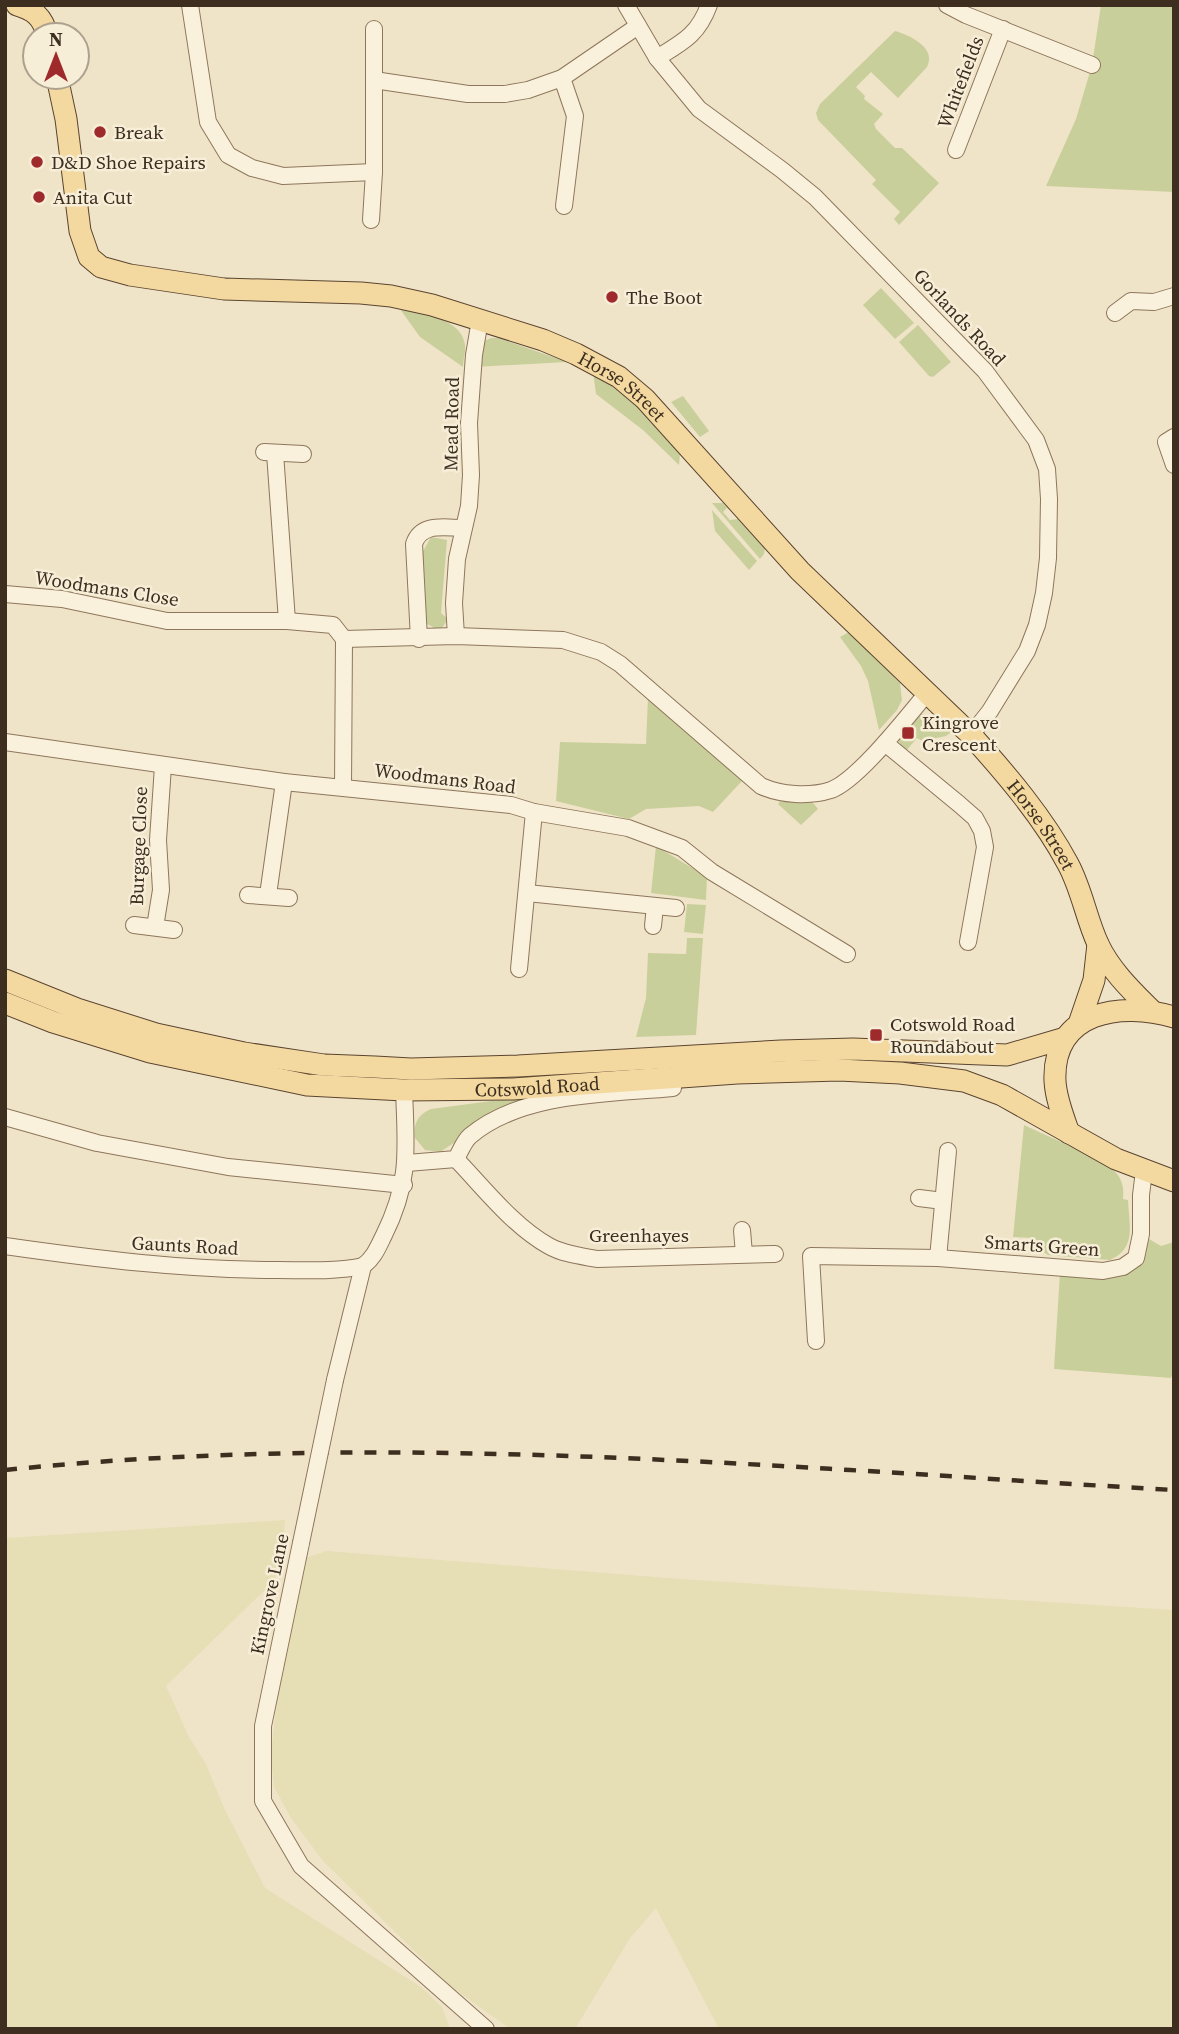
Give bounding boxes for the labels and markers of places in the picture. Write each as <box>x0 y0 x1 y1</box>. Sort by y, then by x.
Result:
place label: Break <box>114 119 164 145</box>
marker: Break <box>92 124 108 140</box>
place label: D&D Shoe Repairs <box>51 149 206 175</box>
marker: D&D Shoe Repairs <box>29 154 45 170</box>
place label: Anita Cut <box>53 184 133 210</box>
marker: Anita Cut <box>31 189 47 205</box>
place label: The Boot <box>626 284 703 310</box>
marker: The Boot <box>604 289 620 305</box>
place label: Kingrove Crescent <box>922 709 999 757</box>
marker: Kingrove Crescent <box>900 725 916 741</box>
place label: Cotswold Road Roundabout <box>890 1011 1015 1059</box>
marker: Cotswold Road Roundabout <box>868 1027 884 1043</box>

